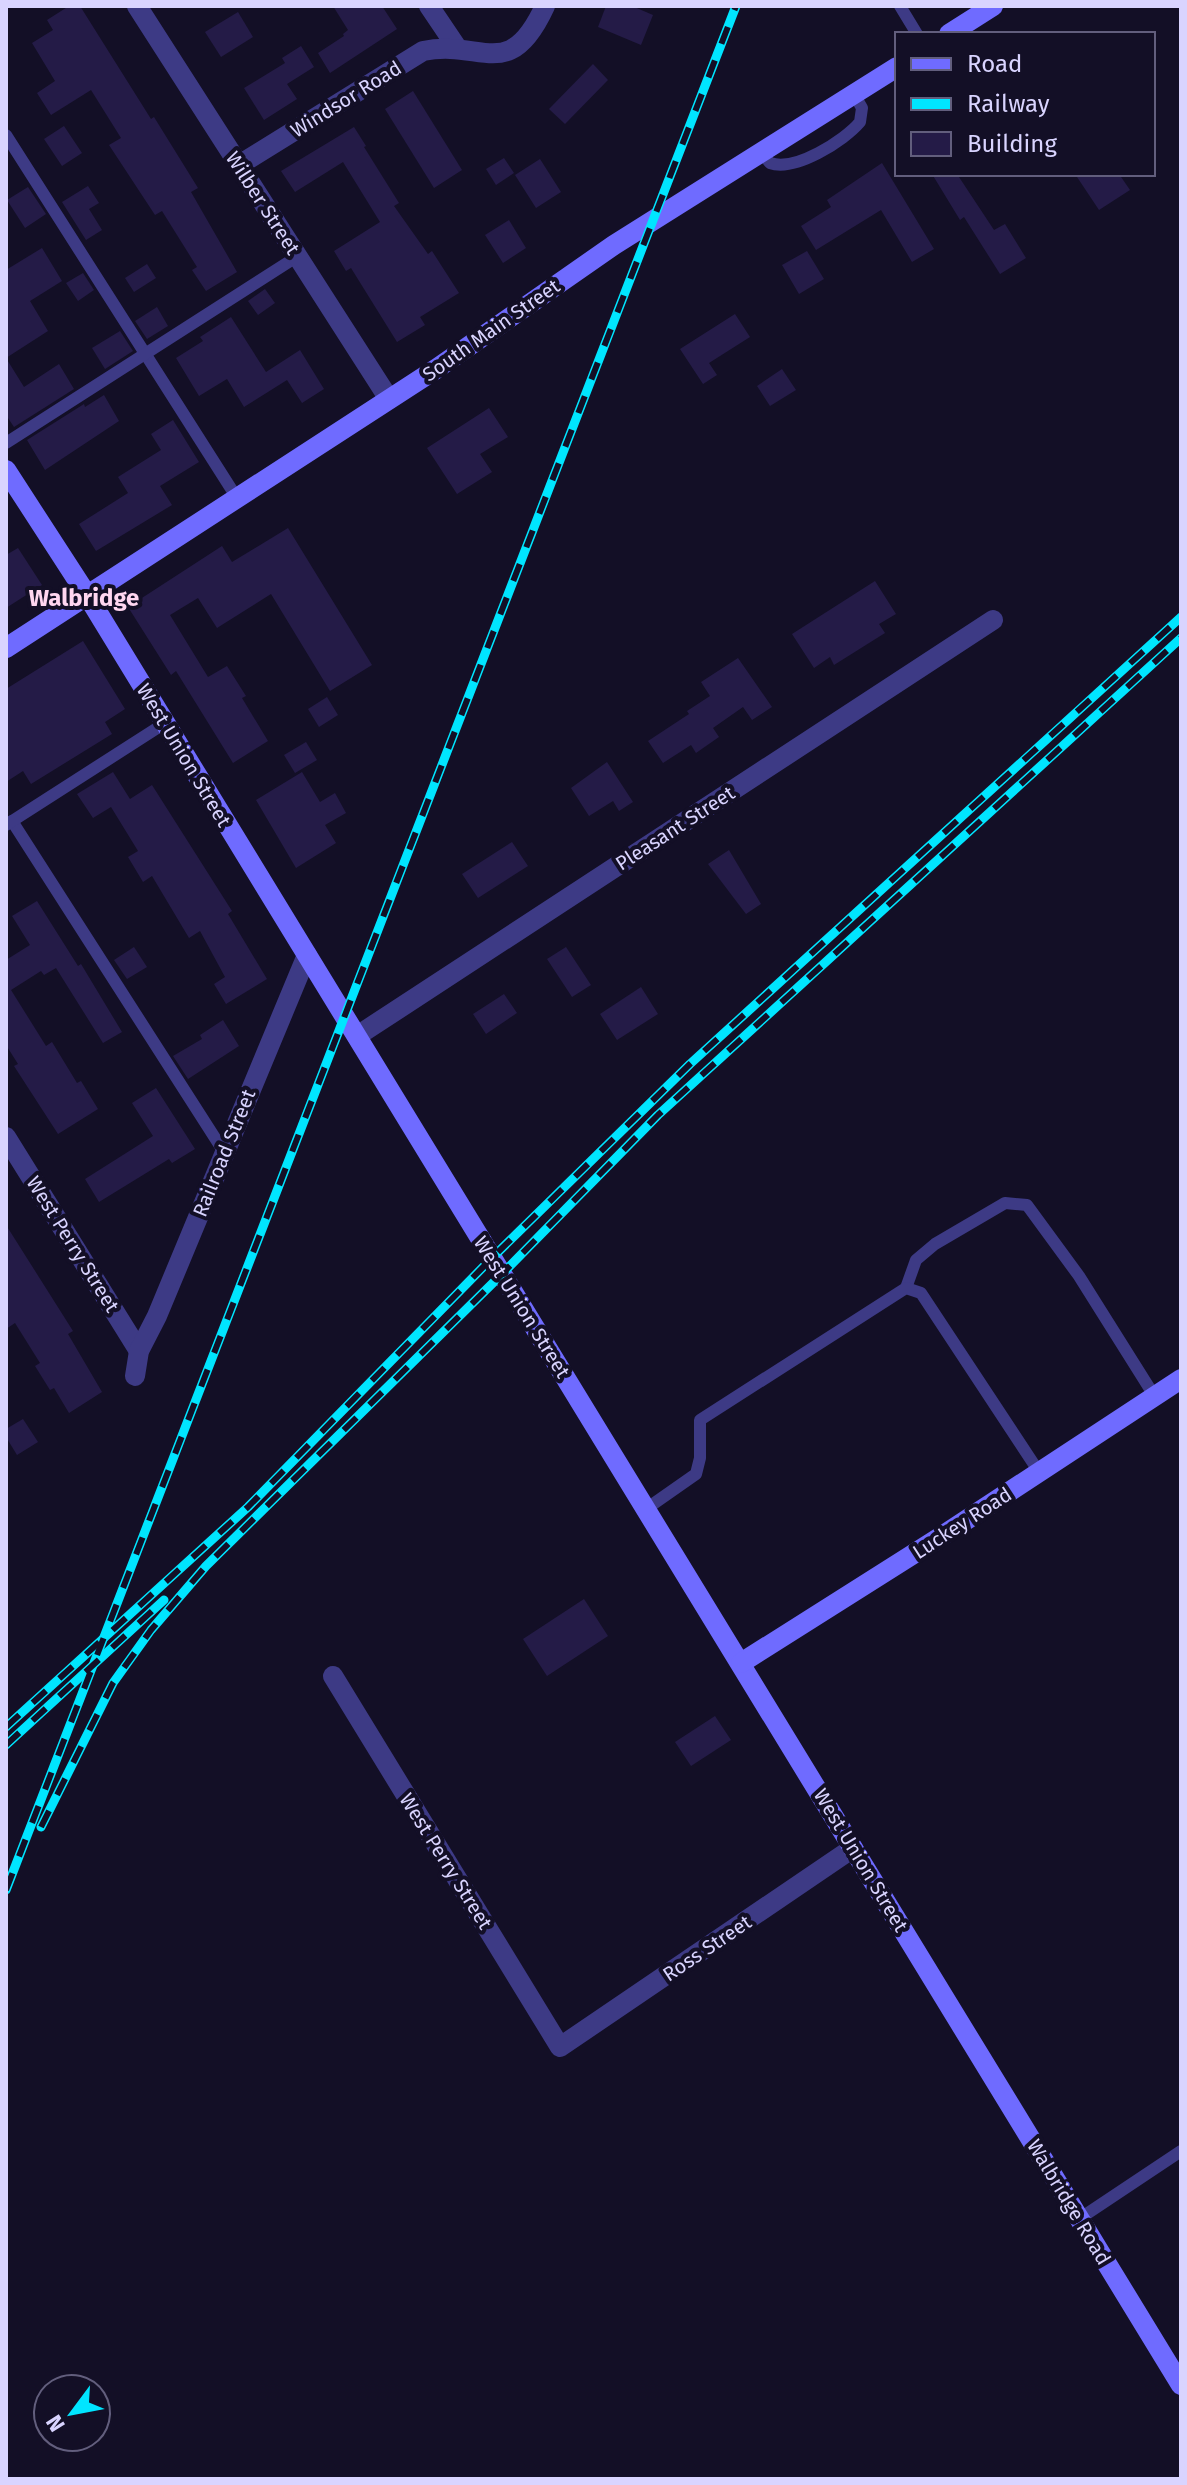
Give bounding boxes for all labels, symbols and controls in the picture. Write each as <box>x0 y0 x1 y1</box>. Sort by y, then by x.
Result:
legend <box>895 32 1155 176</box>
text: Road <box>967 50 1022 78</box>
street label: Windsor Road <box>286 55 406 143</box>
text: Railway <box>967 90 1050 118</box>
text: Building <box>967 130 1057 158</box>
street label: Wilber Street <box>221 147 306 260</box>
street label: South Main Street <box>418 273 565 386</box>
district label: Walbridge <box>29 584 139 612</box>
street label: West Union Street <box>132 679 237 832</box>
street label: Pleasant Street <box>611 780 740 875</box>
street label: Railroad Street <box>188 1085 261 1220</box>
street label: West Perry Street <box>22 1172 125 1317</box>
street label: West Union Street <box>469 1232 576 1383</box>
street label: Luckey Road <box>908 1482 1016 1564</box>
street label: West Union Street <box>809 1784 914 1937</box>
street label: West Perry Street <box>395 1789 498 1934</box>
street label: Ross Street <box>658 1909 756 1986</box>
street label: Walbridge Road <box>1022 2135 1116 2269</box>
north arrow <box>32 2373 112 2453</box>
text: N <box>40 2410 71 2437</box>

